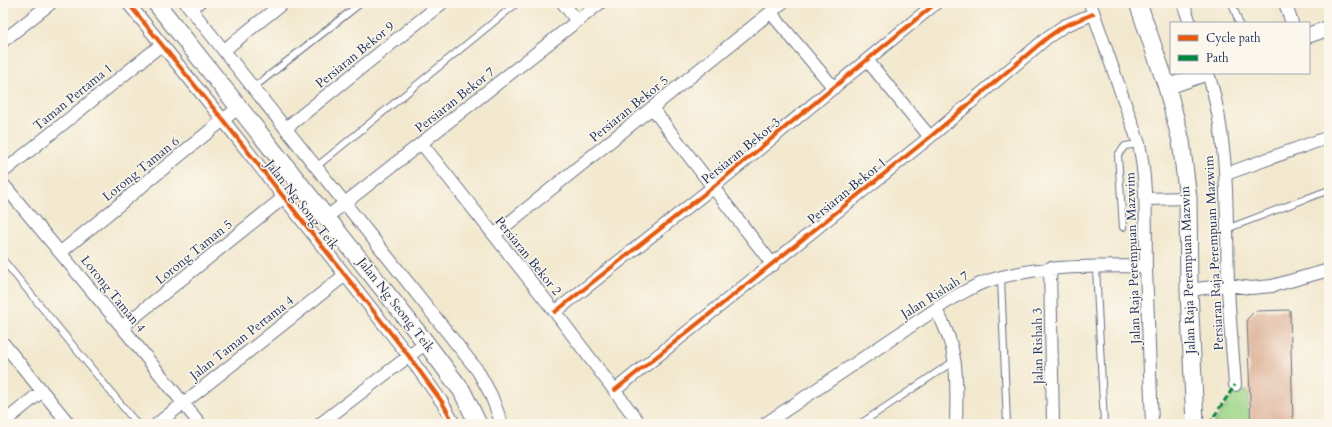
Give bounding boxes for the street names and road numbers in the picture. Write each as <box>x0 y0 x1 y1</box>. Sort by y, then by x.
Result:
street label: Persiaran Bekor 9 <box>312 17 399 92</box>
street label: Taman Pertama 1 <box>29 59 117 135</box>
street label: Persiaran Bekor 7 <box>411 63 499 137</box>
street label: Persiaran Bekor 5 <box>586 72 672 146</box>
street label: Persiaran Bekor 3 <box>698 114 784 188</box>
street label: Lorong Taman 6 <box>99 132 184 206</box>
street label: Persiaran Bekor 1 <box>804 154 890 228</box>
street label: Jalan Ng Song Teik <box>260 155 343 254</box>
street label: Persiaran Raja Perempuan Mazwim <box>1200 155 1228 351</box>
street label: Jalan Raja Perempuan Mazwim <box>1121 172 1145 346</box>
street label: Jalan Raja Perempuan Mazwin <box>1176 185 1200 356</box>
street label: Persiaran Bekor 2 <box>491 213 566 300</box>
street label: Lorong Taman 5 <box>152 215 236 289</box>
street label: Lorong Taman 4 <box>76 252 150 337</box>
street label: Jalan Ng Seong Teik <box>352 252 439 356</box>
street label: Jalan Rishah 7 <box>896 267 973 324</box>
street label: Jalan Taman Pertama 4 <box>185 292 298 386</box>
street label: Jalan Rishah 3 <box>1028 307 1048 387</box>

